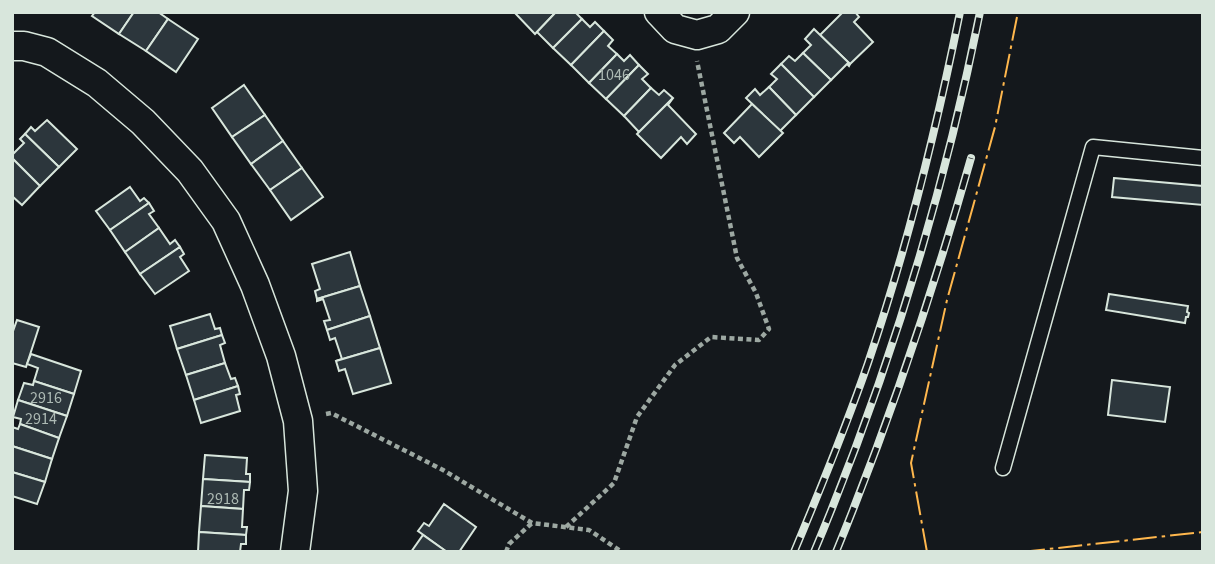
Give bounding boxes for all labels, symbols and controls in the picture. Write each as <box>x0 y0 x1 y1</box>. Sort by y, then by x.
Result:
house number: 1046 <box>598 64 630 86</box>
house number: 2916 <box>30 387 62 409</box>
house number: 2914 <box>25 408 57 430</box>
house number: 2918 <box>207 488 239 510</box>

